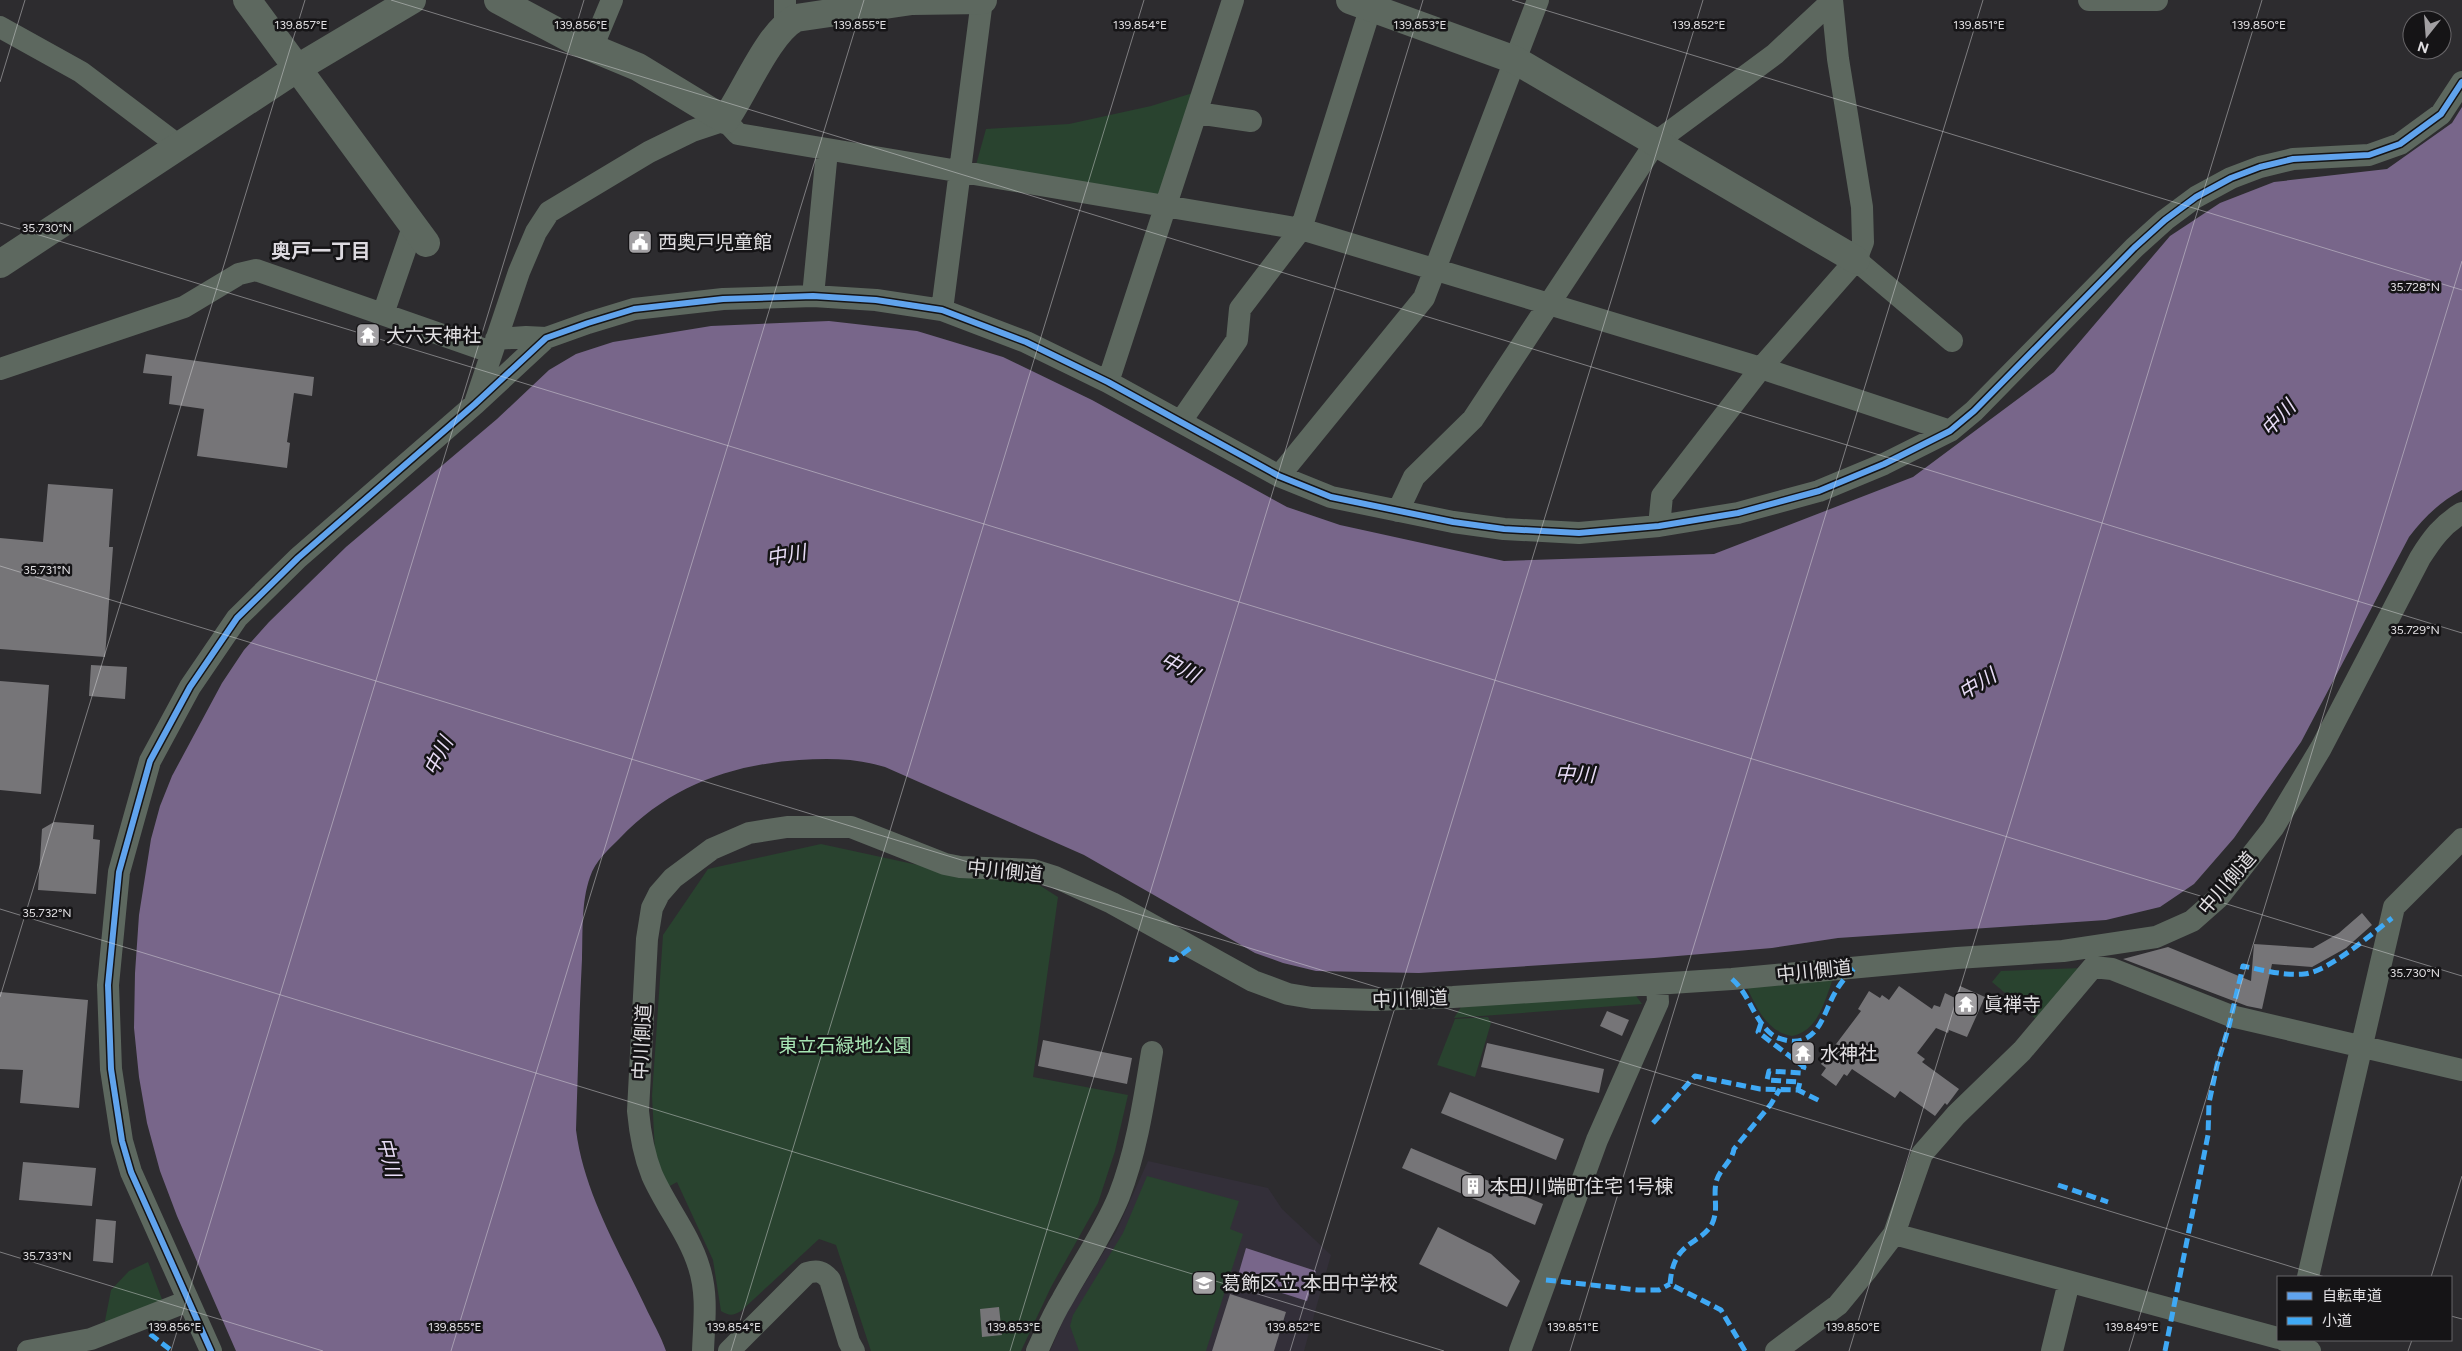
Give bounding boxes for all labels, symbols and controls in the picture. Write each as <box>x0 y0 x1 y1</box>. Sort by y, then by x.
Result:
north arrow <box>2402 10 2452 60</box>
text: 139.857°E <box>274 18 328 32</box>
text: 139.856°E <box>554 18 608 32</box>
text: 139.855°E <box>833 18 887 32</box>
text: 139.854°E <box>1113 18 1167 32</box>
text: 139.853°E <box>1393 18 1447 32</box>
text: 139.852°E <box>1672 18 1726 32</box>
text: 139.851°E <box>1953 18 2005 32</box>
text: 139.850°E <box>2232 18 2286 32</box>
text: N <box>2416 37 2431 57</box>
text: 35.730°N <box>22 221 72 235</box>
public building icon: 西奥戸児童館 <box>627 229 653 255</box>
place label: 西奥戸児童館 <box>658 231 772 254</box>
district label: 奥戸一丁目 <box>271 239 371 263</box>
text: 35.728°N <box>2390 280 2440 294</box>
temple icon: 大六天神社 <box>355 322 381 348</box>
place label: 大六天神社 <box>386 324 481 347</box>
water label: 中川 <box>2256 394 2302 441</box>
water label: 中川 <box>764 539 810 570</box>
text: 35.731°N <box>23 563 71 577</box>
text: 35.729°N <box>2390 623 2440 637</box>
water label: 中川 <box>1157 647 1205 688</box>
water label: 中川 <box>1954 662 2002 705</box>
water label: 中川 <box>418 731 459 779</box>
water label: 中川 <box>1555 761 1597 787</box>
street label: 中川側道 <box>2193 847 2261 919</box>
street label: 中川側道 <box>966 856 1044 886</box>
text: 35.732°N <box>22 906 72 920</box>
street label: 中川側道 <box>1775 956 1853 986</box>
text: 35.730°N <box>2390 966 2440 980</box>
street label: 中川側道 <box>1372 986 1448 1012</box>
temple icon: 眞禅寺 <box>1953 991 1979 1017</box>
place label: 眞禅寺 <box>1984 993 2041 1016</box>
street label: 中川側道 <box>629 1003 655 1081</box>
park label: 東立石緑地公園 <box>778 1034 912 1057</box>
temple icon: 水神社 <box>1790 1040 1816 1066</box>
place label: 水神社 <box>1820 1042 1877 1065</box>
water label: 中川 <box>373 1135 406 1181</box>
building icon: 本田川端町住宅 1号棟 <box>1460 1173 1486 1199</box>
place label: 本田川端町住宅 1号棟 <box>1490 1175 1674 1198</box>
text: 35.733°N <box>22 1249 72 1263</box>
school or university icon: 葛飾区立 本田中学校 <box>1191 1270 1217 1296</box>
place label: 葛飾区立 本田中学校 <box>1222 1272 1398 1295</box>
legend <box>2277 1276 2452 1341</box>
text: 自転車道 <box>2322 1287 2382 1305</box>
text: 小道 <box>2322 1312 2352 1330</box>
text: 139.856°E <box>148 1320 202 1334</box>
text: 139.855°E <box>428 1320 482 1334</box>
text: 139.854°E <box>707 1320 761 1334</box>
text: 139.853°E <box>987 1320 1041 1334</box>
text: 139.852°E <box>1267 1320 1321 1334</box>
text: 139.851°E <box>1547 1320 1599 1334</box>
text: 139.850°E <box>1826 1320 1880 1334</box>
text: 139.849°E <box>2105 1320 2159 1334</box>

